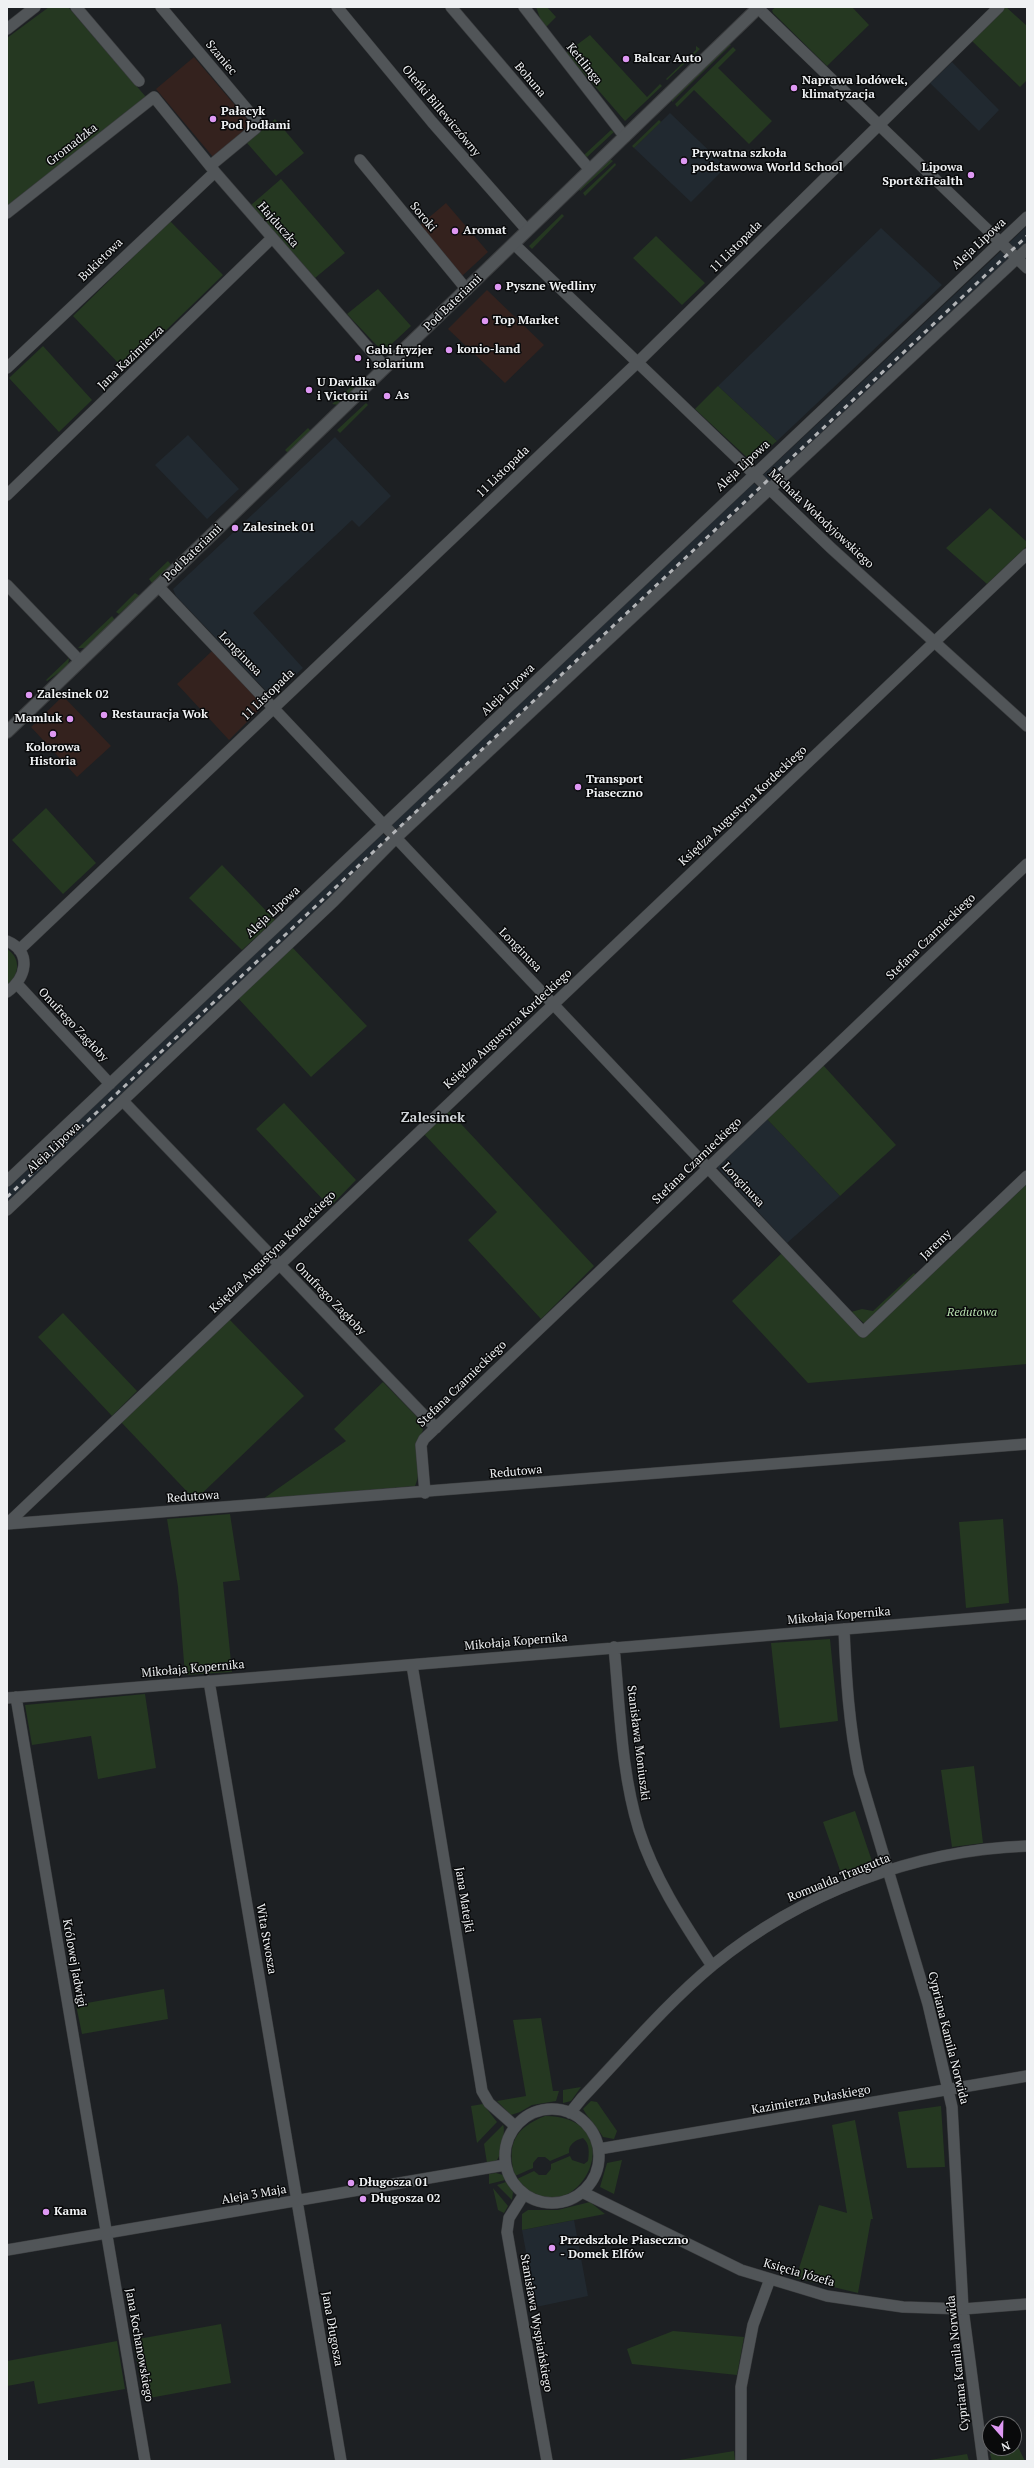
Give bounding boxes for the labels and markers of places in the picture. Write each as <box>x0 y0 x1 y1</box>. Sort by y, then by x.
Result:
place label: Balcar Auto <box>634 52 701 66</box>
marker: Balcar Auto <box>621 54 631 64</box>
place label: Naprawa lodówek, klimatyzacja <box>802 74 908 102</box>
marker: Naprawa lodówek, klimatyzacja <box>789 83 799 93</box>
place label: Pałacyk Pod Jodłami <box>221 105 291 133</box>
marker: Pałacyk Pod Jodłami <box>208 114 218 124</box>
place label: Prywatna szkoła podstawowa World School <box>692 147 843 175</box>
marker: Prywatna szkoła podstawowa World School <box>679 156 689 166</box>
place label: Lipowa Sport&Health <box>882 161 963 189</box>
marker: Lipowa Sport&Health <box>966 170 976 180</box>
place label: Aromat <box>463 224 507 238</box>
marker: Aromat <box>450 226 460 236</box>
place label: Pyszne Wędliny <box>506 280 596 294</box>
marker: Pyszne Wędliny <box>493 282 503 292</box>
place label: Top Market <box>493 314 559 328</box>
marker: Top Market <box>480 316 490 326</box>
place label: konio-land <box>457 343 520 357</box>
place label: Gabi fryzjer i solarium <box>366 344 433 372</box>
marker: konio-land <box>444 345 454 355</box>
marker: Gabi fryzjer i solarium <box>353 353 363 363</box>
place label: U Davidka i Victorii <box>317 376 376 404</box>
marker: U Davidka i Victorii <box>304 385 314 395</box>
place label: As <box>395 389 409 403</box>
marker: As <box>382 391 392 401</box>
place label: Zalesinek 01 <box>243 521 315 535</box>
marker: Zalesinek 01 <box>230 523 240 533</box>
place label: Zalesinek 02 <box>37 688 109 702</box>
marker: Zalesinek 02 <box>24 690 34 700</box>
place label: Restauracja Wok <box>112 708 208 722</box>
marker: Restauracja Wok <box>99 710 109 720</box>
place label: Mamluk <box>15 712 62 726</box>
marker: Mamluk <box>65 714 75 724</box>
marker: Kolorowa Historia <box>48 729 58 739</box>
place label: Kolorowa Historia <box>26 741 80 769</box>
place label: Transport Piaseczno <box>586 773 643 801</box>
marker: Transport Piaseczno <box>573 782 583 792</box>
place label: Długosza 01 <box>359 2176 429 2190</box>
marker: Długosza 01 <box>346 2178 356 2188</box>
place label: Długosza 02 <box>371 2192 441 2206</box>
marker: Długosza 02 <box>358 2194 368 2204</box>
place label: Kama <box>54 2205 87 2219</box>
marker: Kama <box>41 2207 51 2217</box>
place label: Przedszkole Piaseczno - Domek Elfów <box>560 2234 688 2262</box>
marker: Przedszkole Piaseczno - Domek Elfów <box>547 2243 557 2253</box>

